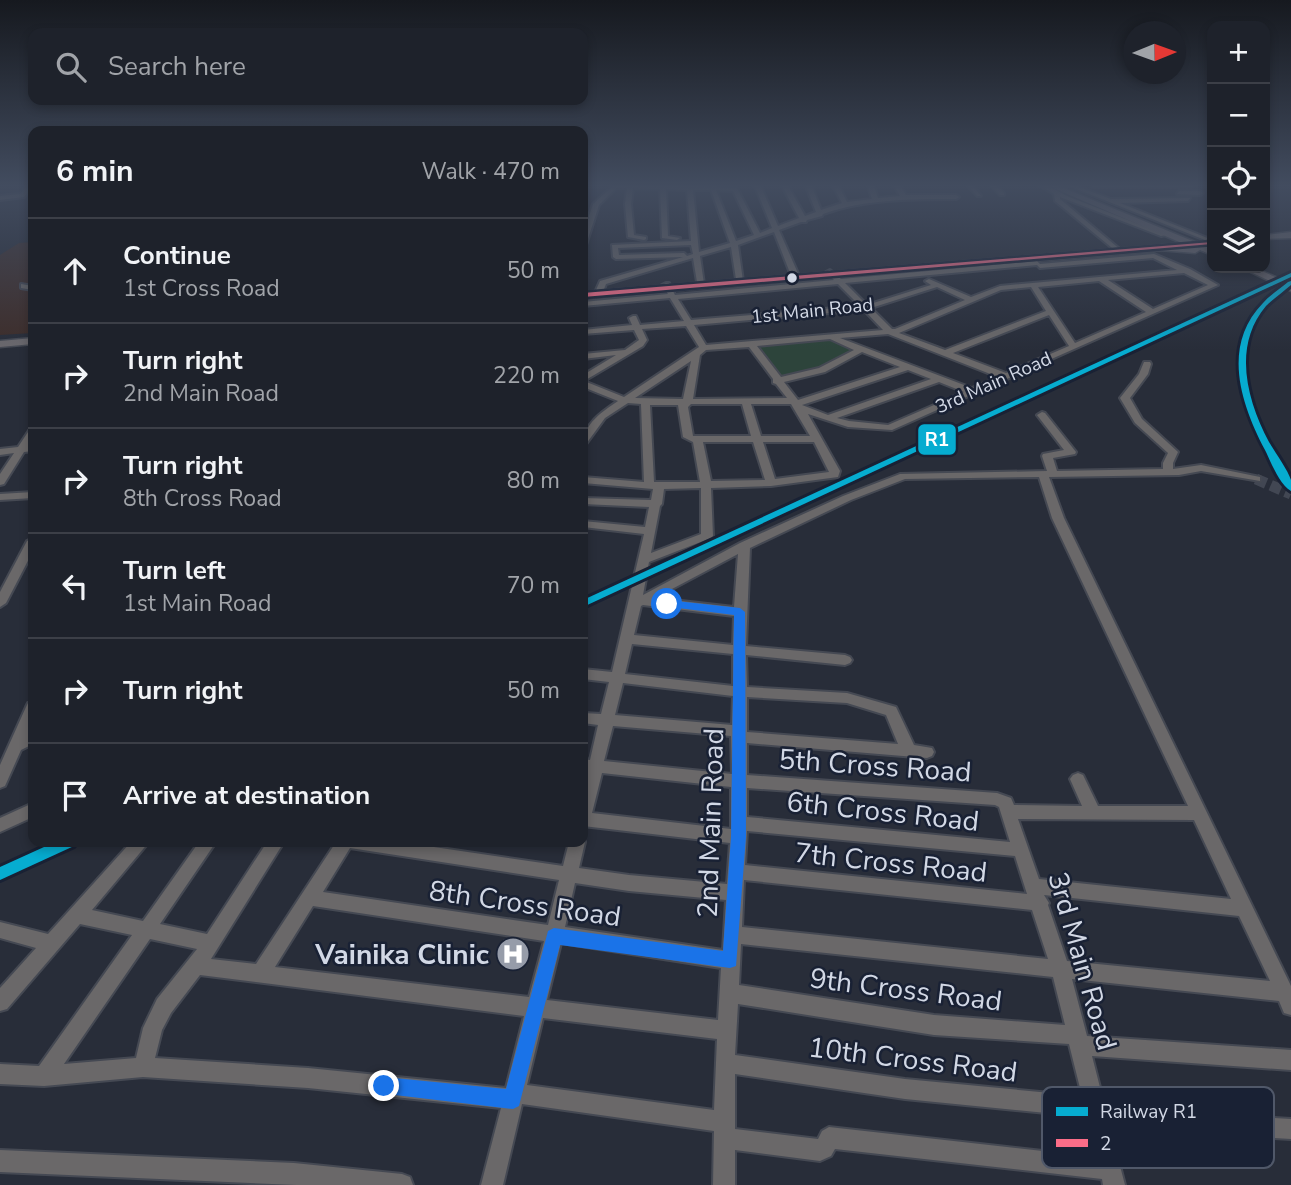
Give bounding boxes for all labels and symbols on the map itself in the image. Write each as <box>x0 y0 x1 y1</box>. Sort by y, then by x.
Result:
north arrow <box>1123 21 1186 84</box>
unlabelled marker <box>785 271 799 285</box>
street label: 1st Main Road <box>750 292 874 330</box>
street label: 3rd Main Road <box>931 346 1056 420</box>
line badge: R1 <box>917 423 957 456</box>
text: R1 <box>925 427 949 453</box>
route start <box>651 588 682 619</box>
street label: 2nd Main Road <box>689 728 733 919</box>
street label: 5th Cross Road <box>777 740 973 792</box>
street label: 6th Cross Road <box>785 783 981 841</box>
street label: 7th Cross Road <box>793 834 989 892</box>
street label: 3rd Main Road <box>1038 868 1126 1055</box>
street label: 8th Cross Road <box>427 872 623 936</box>
hospital icon: Vainika Clinic <box>494 935 532 973</box>
place label: Vainika Clinic <box>314 936 489 974</box>
street label: 9th Cross Road <box>808 959 1004 1021</box>
street label: 10th Cross Road <box>806 1028 1019 1092</box>
route end <box>368 1070 399 1101</box>
legend <box>1042 1087 1274 1168</box>
text: Railway R1 <box>1100 1099 1197 1125</box>
text: 2 <box>1100 1131 1111 1157</box>

